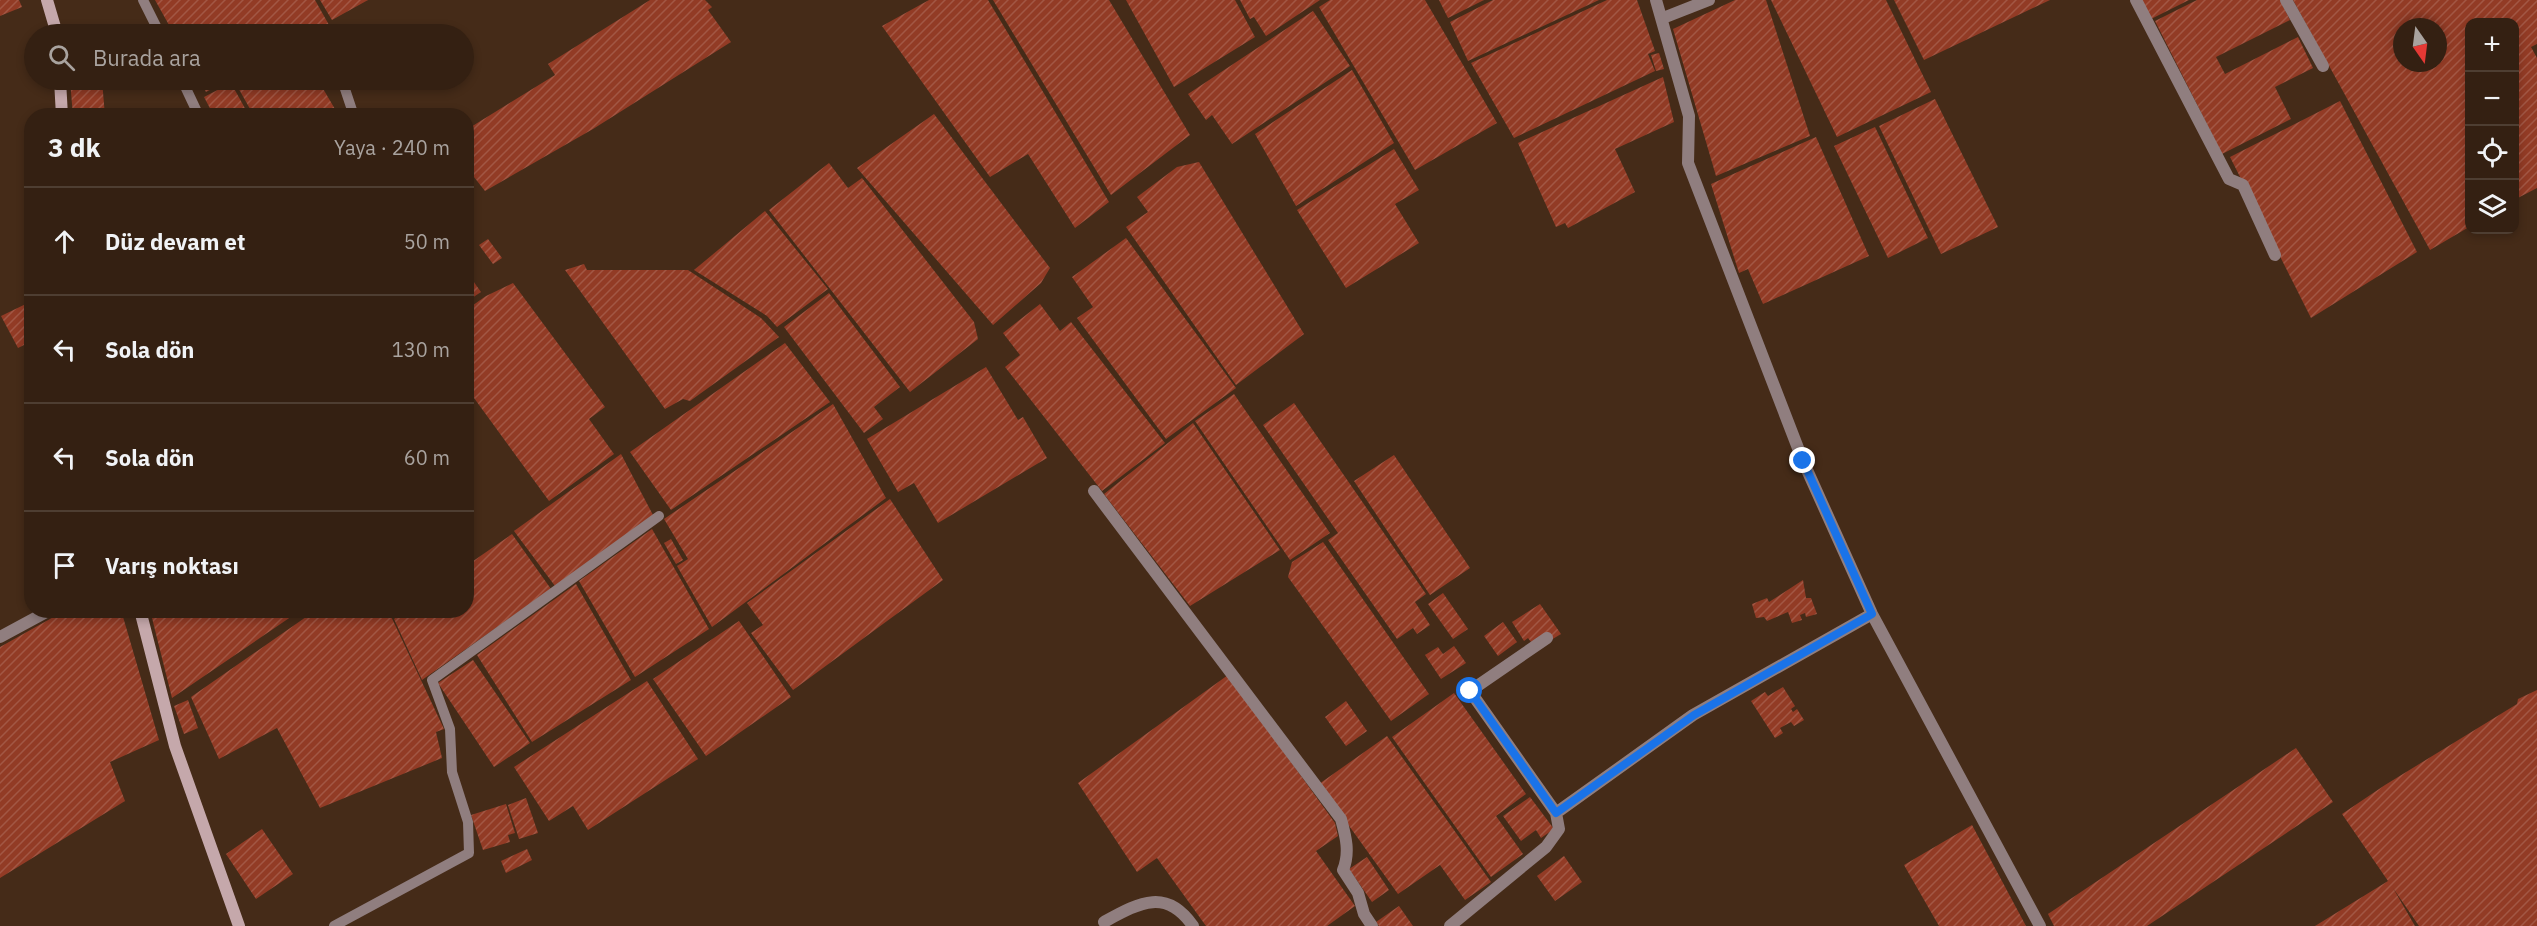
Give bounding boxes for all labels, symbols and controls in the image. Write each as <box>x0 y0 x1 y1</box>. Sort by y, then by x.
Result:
north arrow <box>2393 18 2447 72</box>
map controls <box>2465 18 2519 234</box>
button: + <box>2465 18 2519 72</box>
search box <box>24 24 474 90</box>
icon: search <box>45 41 78 74</box>
text: Burada ara <box>93 43 201 72</box>
button: − <box>2465 72 2519 126</box>
button: locate <box>2465 126 2519 180</box>
text: 3 dk <box>48 130 101 164</box>
text: Yaya · 240 m <box>334 134 450 161</box>
button: layers <box>2465 180 2519 234</box>
icon: ahead <box>48 225 81 258</box>
text: Düz devam et <box>105 227 245 256</box>
text: 50 m <box>404 228 450 255</box>
icon: left <box>48 333 81 366</box>
text: Sola dön <box>105 335 194 364</box>
text: 130 m <box>392 336 450 363</box>
icon: left <box>48 441 81 474</box>
text: Sola dön <box>105 443 194 472</box>
text: 60 m <box>404 444 450 471</box>
route end <box>1789 447 1815 473</box>
icon: arrive <box>48 549 81 582</box>
text: Varış noktası <box>105 551 239 580</box>
route start <box>1456 677 1482 703</box>

